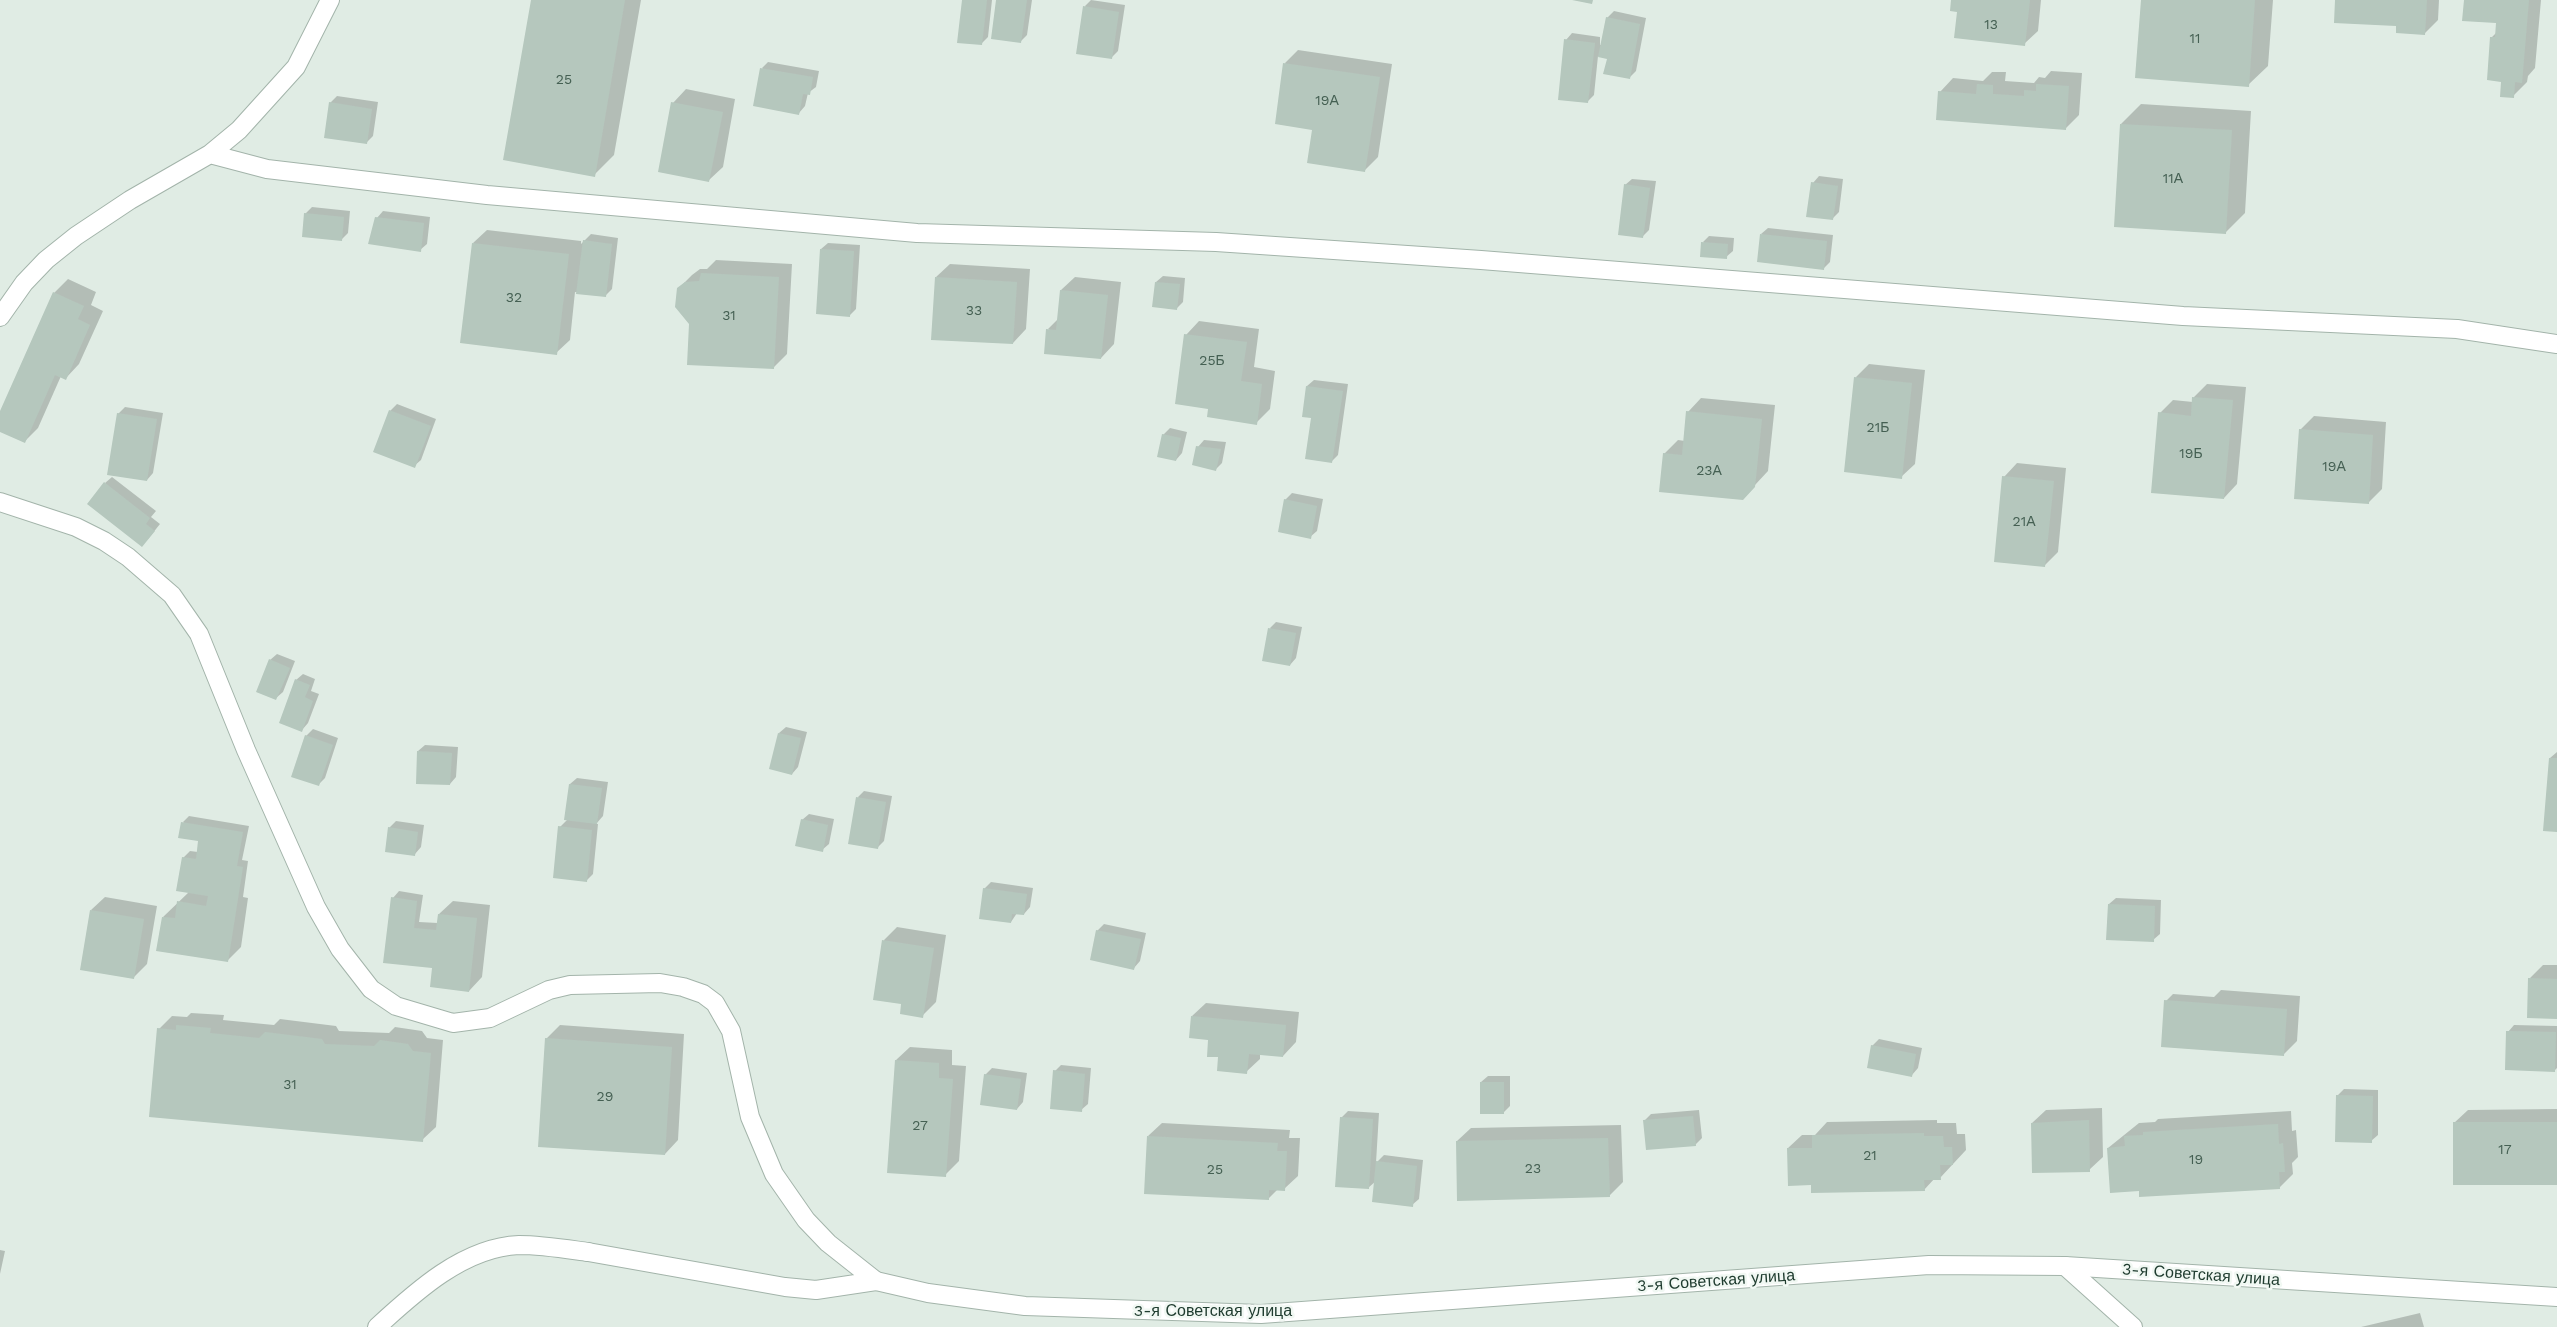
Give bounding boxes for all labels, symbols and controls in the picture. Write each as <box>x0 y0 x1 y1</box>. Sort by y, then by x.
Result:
house number: 13 <box>1984 17 1998 33</box>
house number: 11 <box>2190 31 2200 47</box>
house number: 25 <box>556 72 572 88</box>
house number: 19А <box>1315 93 1339 109</box>
house number: 11А <box>2163 171 2183 187</box>
house number: 32 <box>506 290 522 306</box>
house number: 33 <box>966 303 982 319</box>
house number: 31 <box>722 308 736 324</box>
house number: 25Б <box>1199 353 1225 369</box>
house number: 21Б <box>1867 420 1889 436</box>
house number: 19Б <box>2179 446 2203 462</box>
house number: 19А <box>2322 459 2346 475</box>
house number: 23А <box>1696 463 1722 479</box>
house number: 21А <box>2013 514 2035 530</box>
house number: 31 <box>283 1077 297 1093</box>
house number: 29 <box>597 1089 613 1105</box>
house number: 27 <box>912 1118 928 1134</box>
house number: 17 <box>2498 1142 2512 1158</box>
house number: 21 <box>1863 1148 1877 1164</box>
house number: 19 <box>2189 1152 2203 1168</box>
house number: 23 <box>1525 1161 1541 1177</box>
house number: 25 <box>1207 1162 1223 1178</box>
street label: 3-я Советская улица <box>2121 1260 2281 1290</box>
street label: 3-я Советская улица <box>1636 1266 1796 1296</box>
street label: 3-я Советская улица <box>1134 1301 1292 1321</box>

